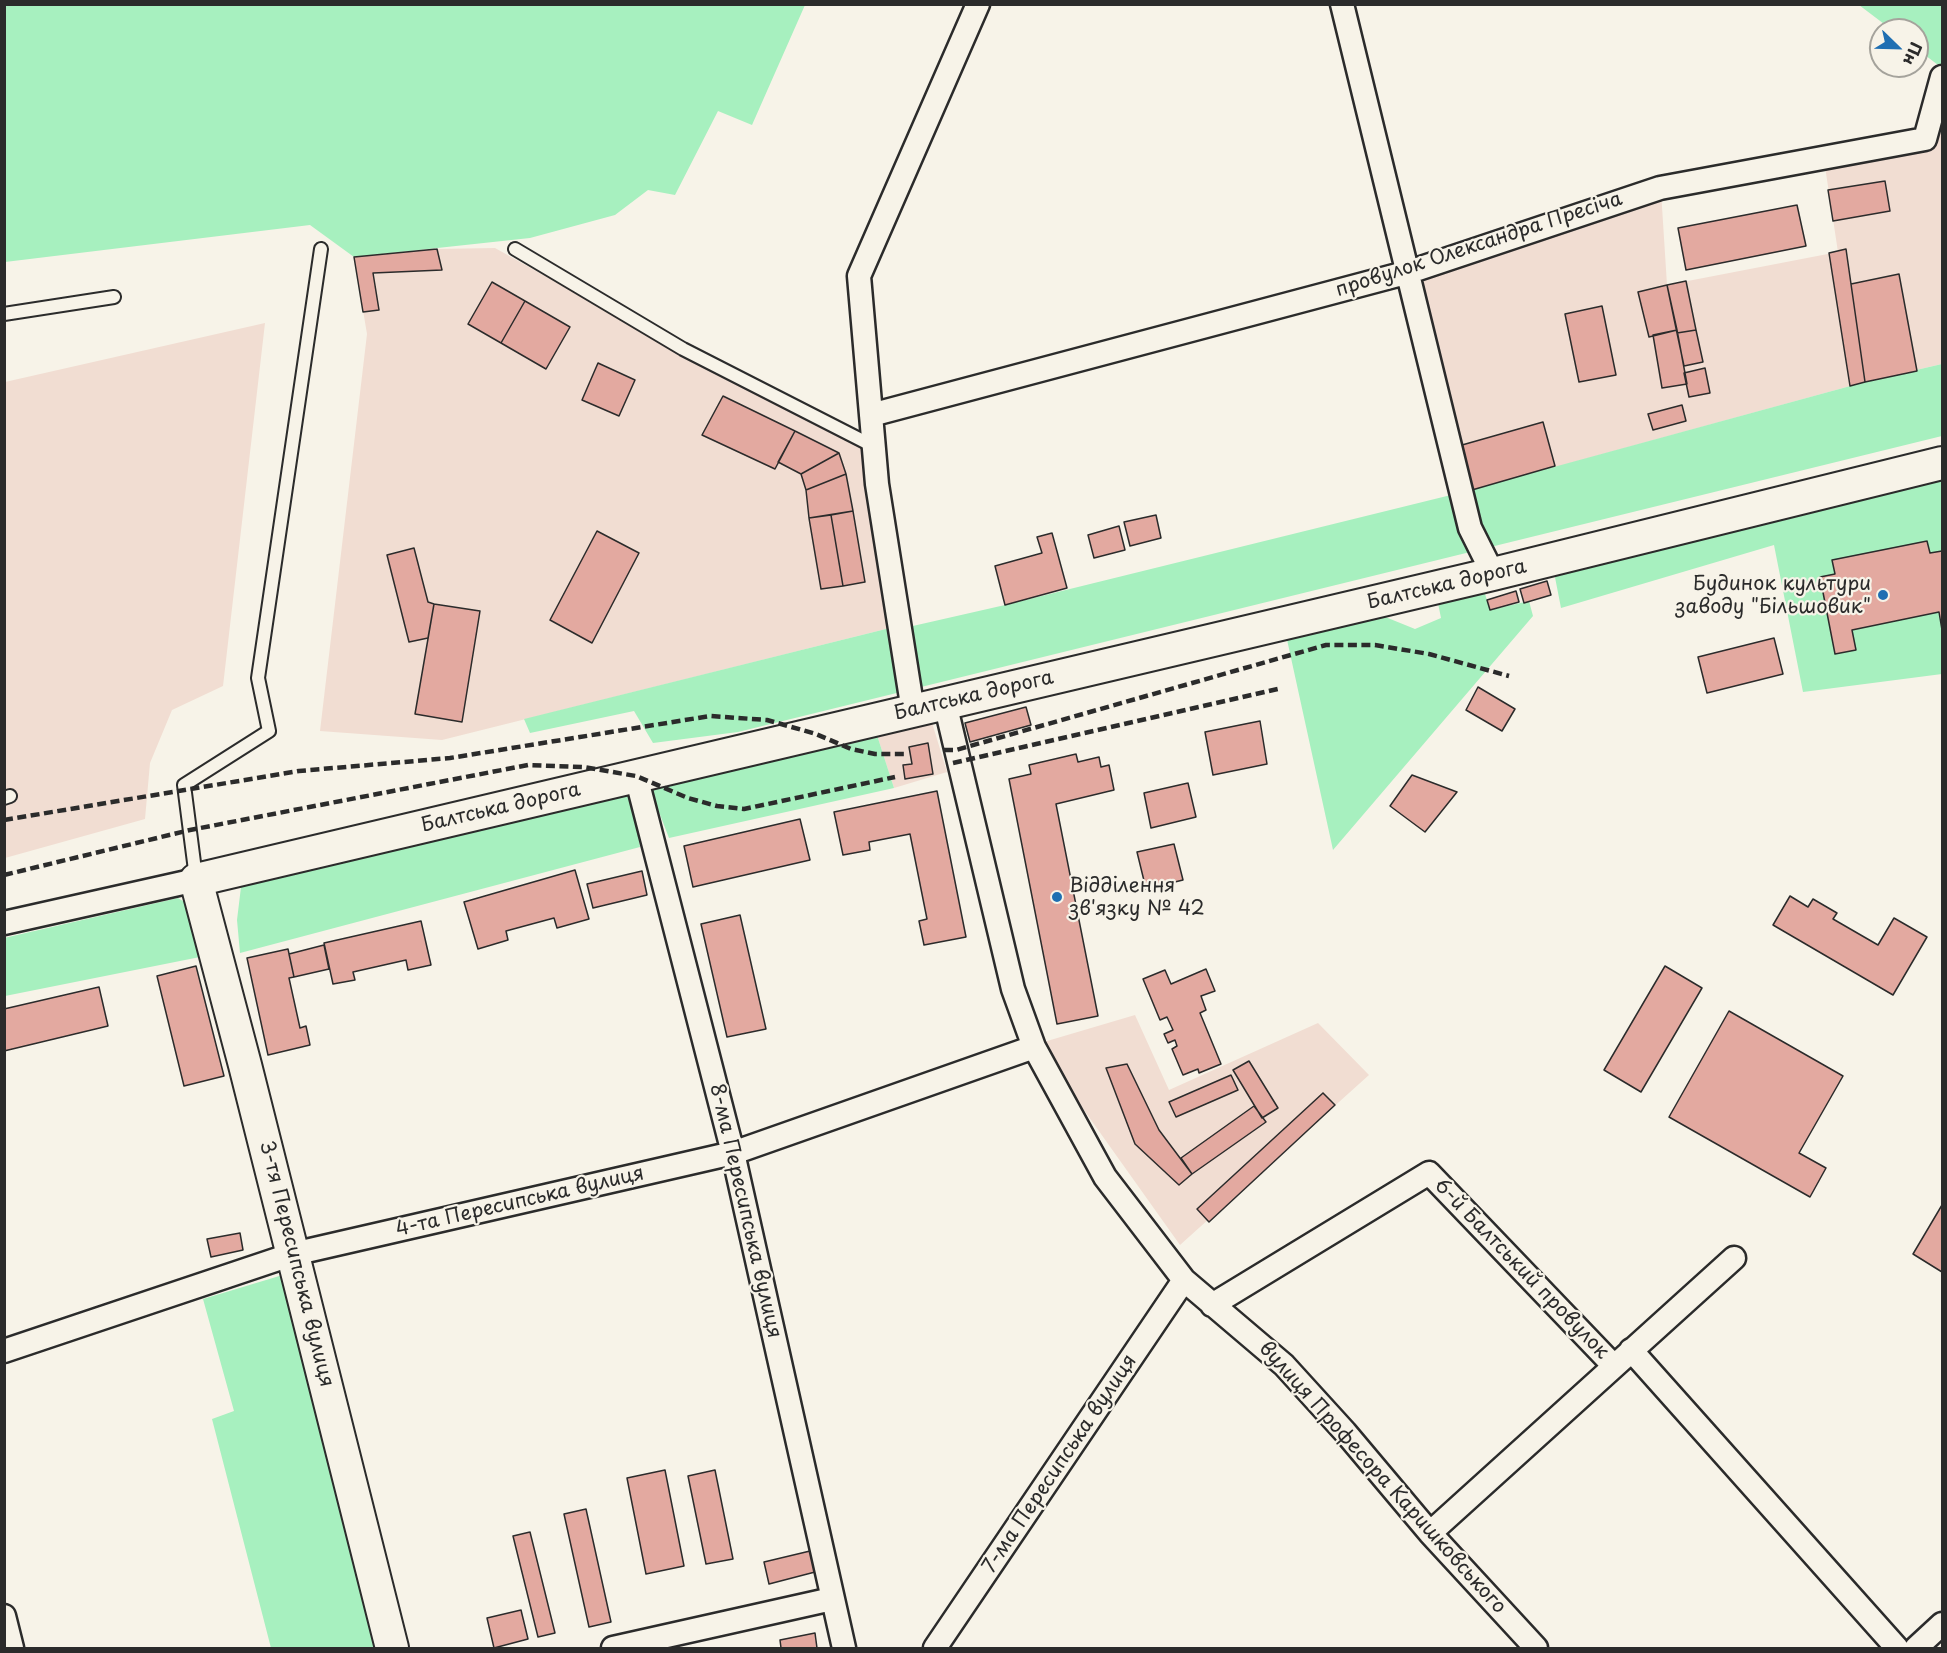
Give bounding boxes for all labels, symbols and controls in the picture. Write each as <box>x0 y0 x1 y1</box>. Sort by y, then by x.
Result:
north arrow <box>1869 18 1929 78</box>
text: Пн <box>1898 39 1929 70</box>
street label: провулок Олександра Пресіча <box>1333 187 1625 303</box>
street label: Балтська дорога <box>1365 555 1529 615</box>
place label: Будинок культури заводу "Більшовик" <box>1675 572 1871 619</box>
marker: Будинок культури заводу "Більшовик" <box>1876 588 1890 602</box>
street label: Балтська дорога <box>892 666 1056 726</box>
street label: Балтська дорога <box>419 778 583 838</box>
place label: Відділення зв'язку № 42 <box>1069 874 1205 921</box>
marker: Відділення зв'язку № 42 <box>1050 890 1064 904</box>
street label: 8-ма Пересипська вулиця <box>704 1082 786 1340</box>
street label: 3-тя Пересипська вулиця <box>254 1138 338 1390</box>
street label: 4-та Пересипська вулиця <box>393 1162 647 1242</box>
street label: 6-й Балтський провулок <box>1428 1174 1614 1364</box>
street label: вулиця Професора Каришковського <box>1253 1337 1511 1619</box>
street label: 7-ма Пересипська вулиця <box>978 1350 1142 1578</box>

